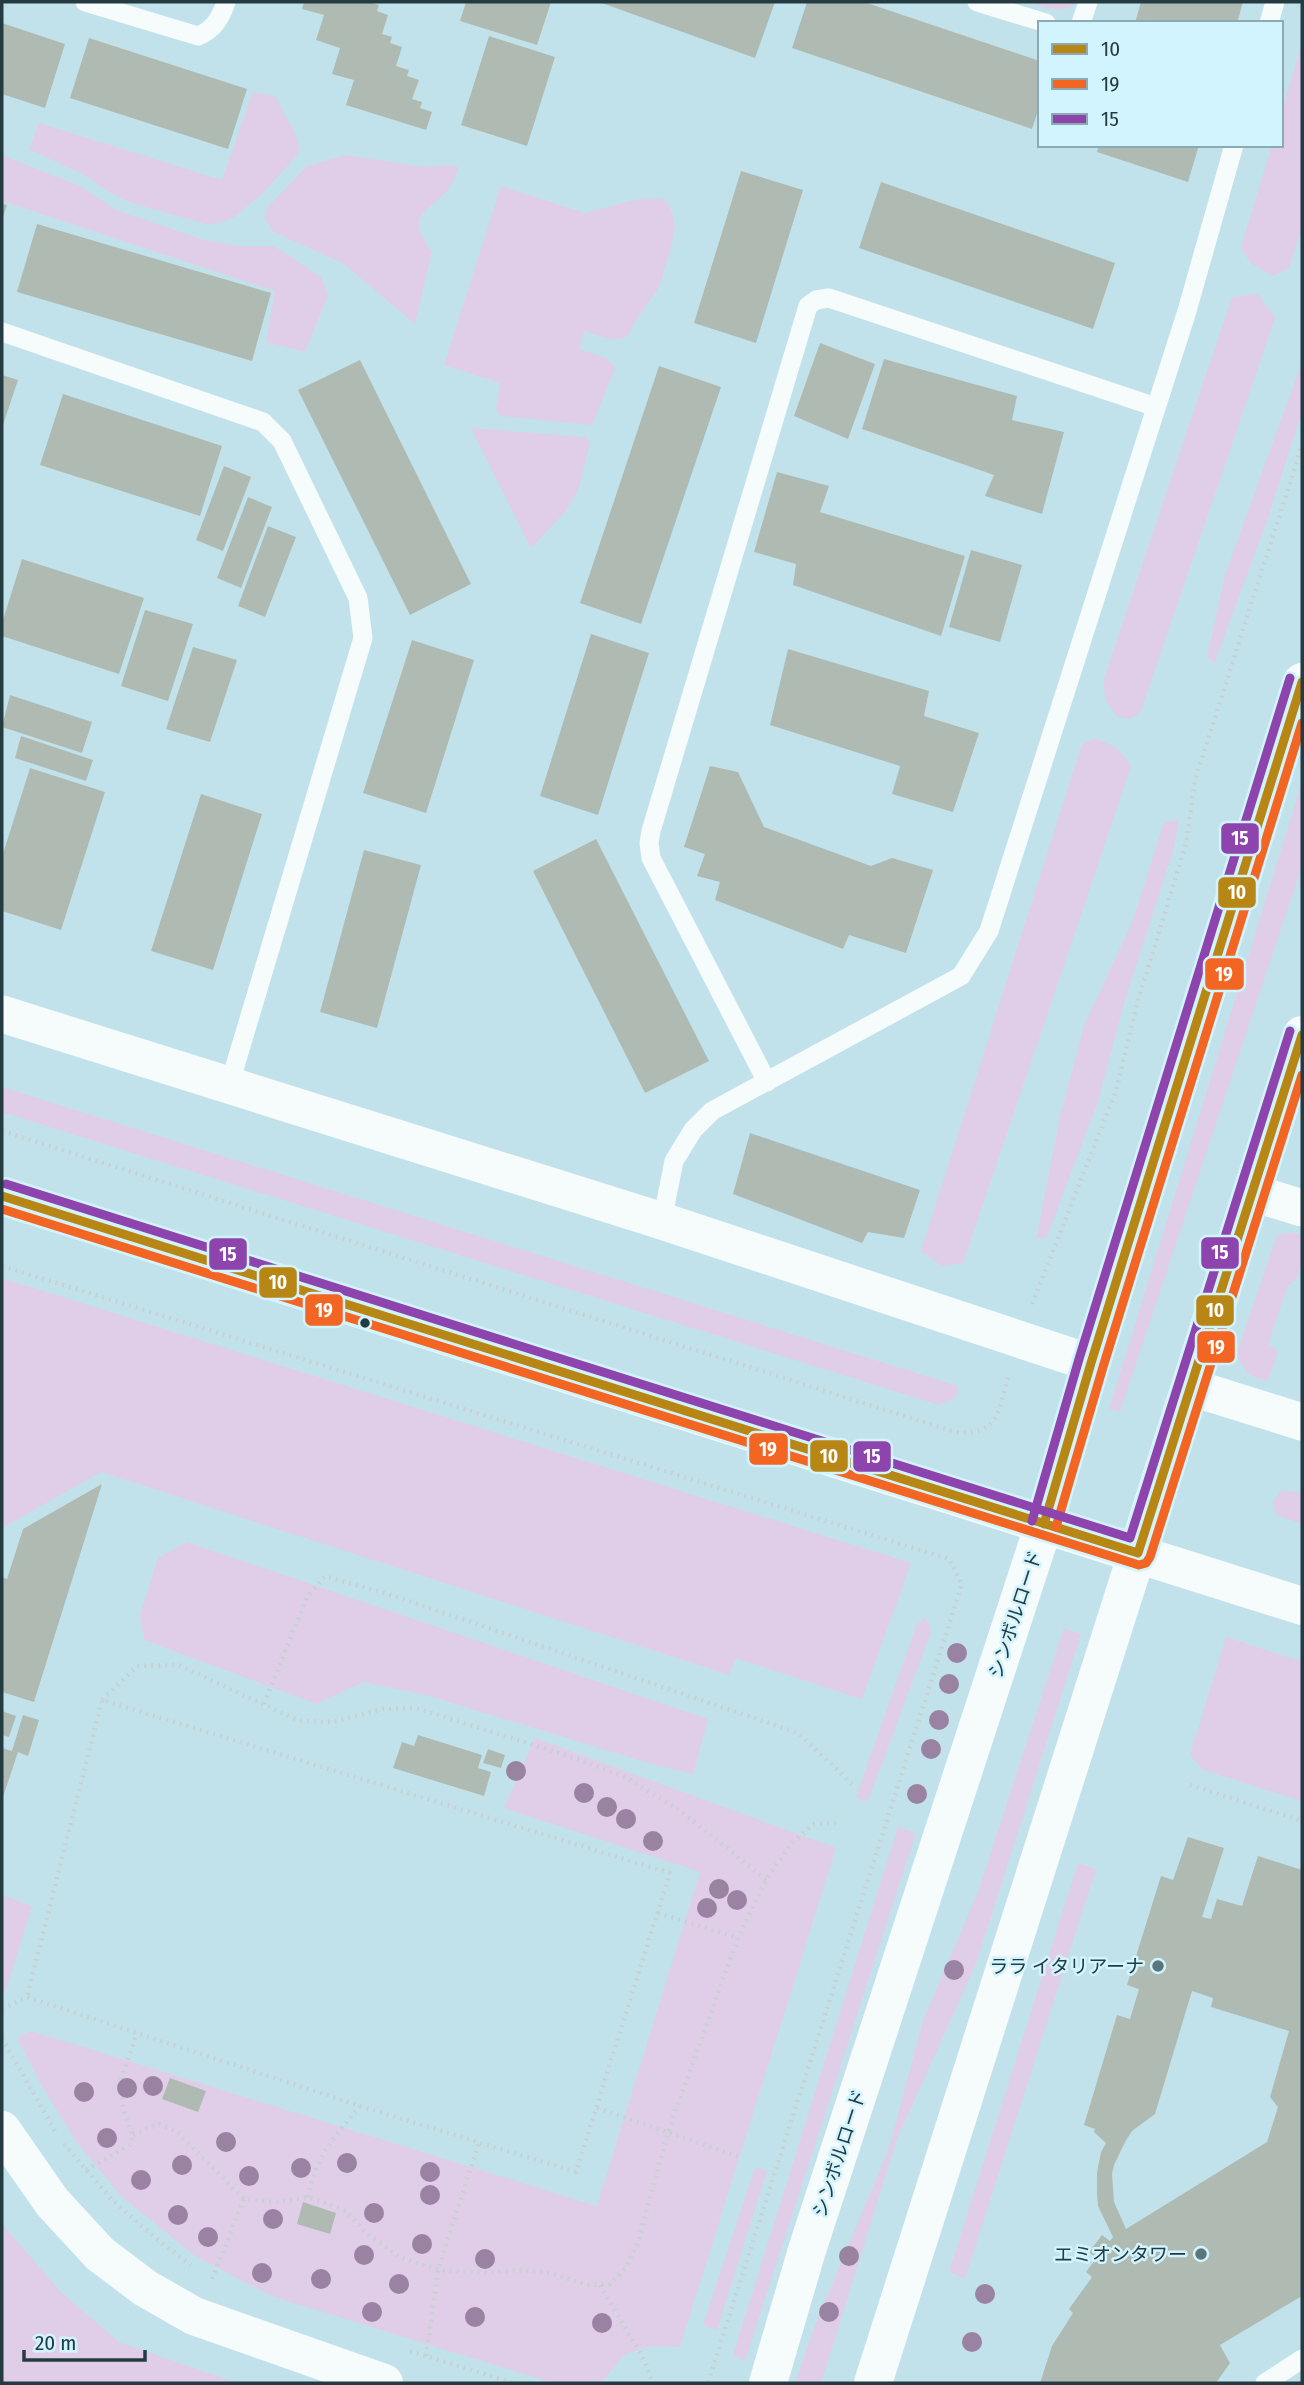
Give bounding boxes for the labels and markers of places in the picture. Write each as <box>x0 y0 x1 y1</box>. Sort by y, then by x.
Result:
unlabelled marker <box>358 1316 372 1330</box>
place label: ララ イタリアーナ <box>989 1955 1144 1978</box>
marker: ララ イタリアーナ <box>1150 1958 1166 1974</box>
place label: エミオンタワー <box>1054 2243 1187 2266</box>
marker: エミオンタワー <box>1193 2246 1209 2262</box>

